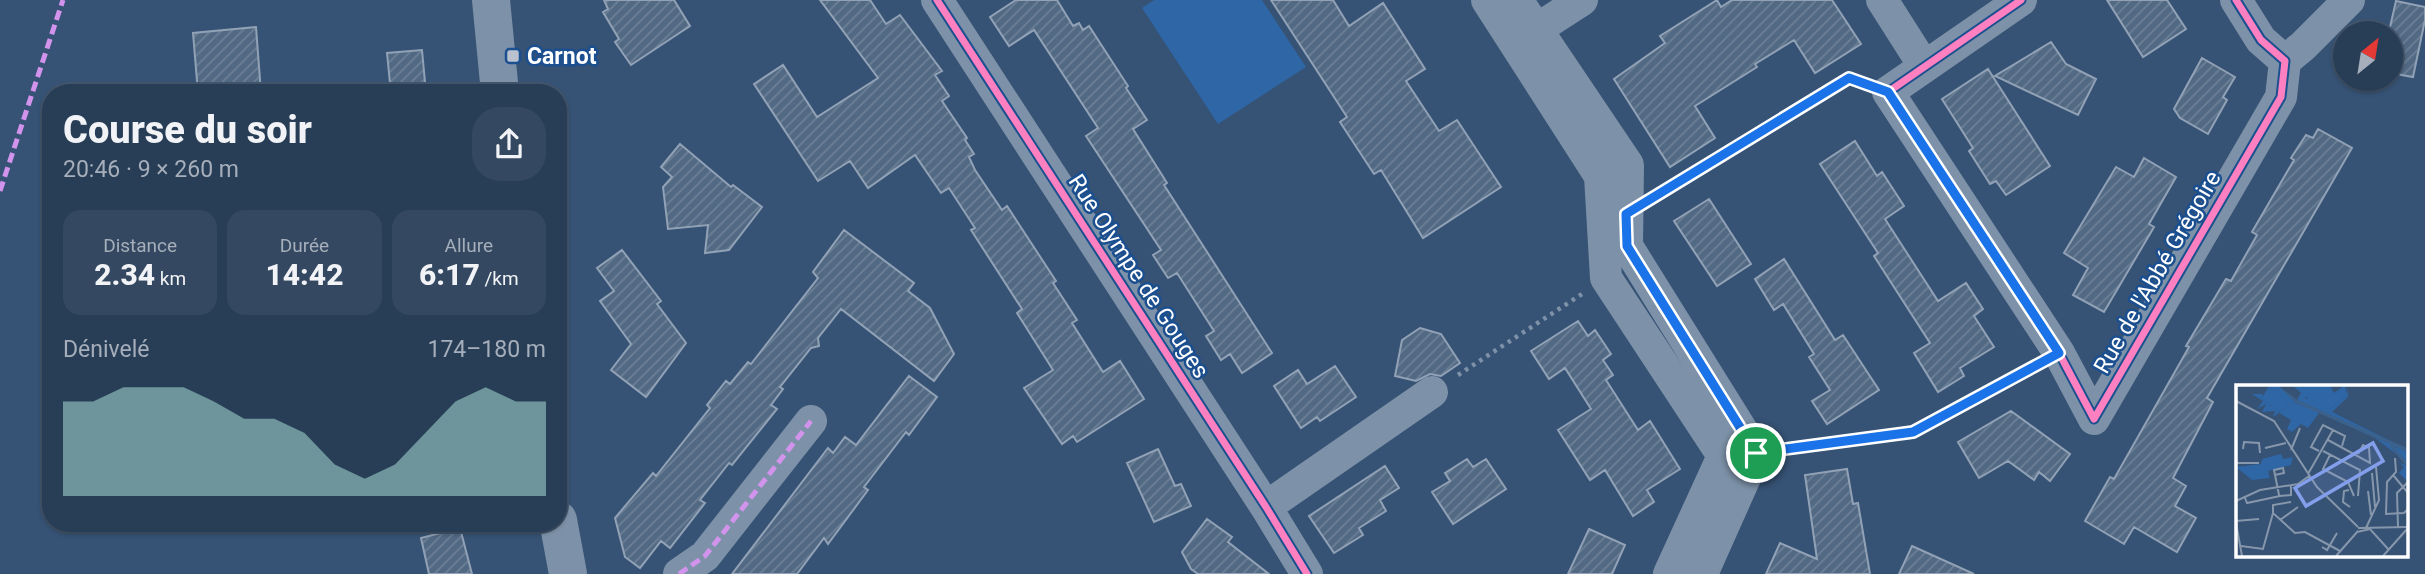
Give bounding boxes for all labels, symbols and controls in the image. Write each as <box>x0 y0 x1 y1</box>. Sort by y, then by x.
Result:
north arrow <box>2333 21 2403 91</box>
map controls <box>2333 21 2403 91</box>
place label: Carnot <box>527 43 597 70</box>
marker: Carnot <box>505 48 521 64</box>
button: share <box>472 107 546 181</box>
text: Course du soir <box>63 108 312 152</box>
text: 20:46 · 9 × 260 m <box>63 156 239 183</box>
street label: Rue de l'Abbé Grégoire <box>2088 166 2226 378</box>
street label: Rue Olympe de Gouges <box>1063 169 1215 383</box>
text: Distance <box>103 234 177 257</box>
text: Durée <box>280 234 329 257</box>
text: Allure <box>445 234 493 257</box>
text: 2.34 <box>94 257 155 292</box>
text: 14:42 <box>266 257 343 292</box>
text: 6:17 <box>419 257 480 292</box>
text: km <box>155 267 186 290</box>
text: /km <box>480 267 519 290</box>
text: Dénivelé <box>63 336 150 363</box>
text: 174–180 m <box>427 336 546 363</box>
inset map <box>2236 385 2408 556</box>
pin <box>1726 423 1786 483</box>
icon: arrive <box>1737 434 1775 472</box>

